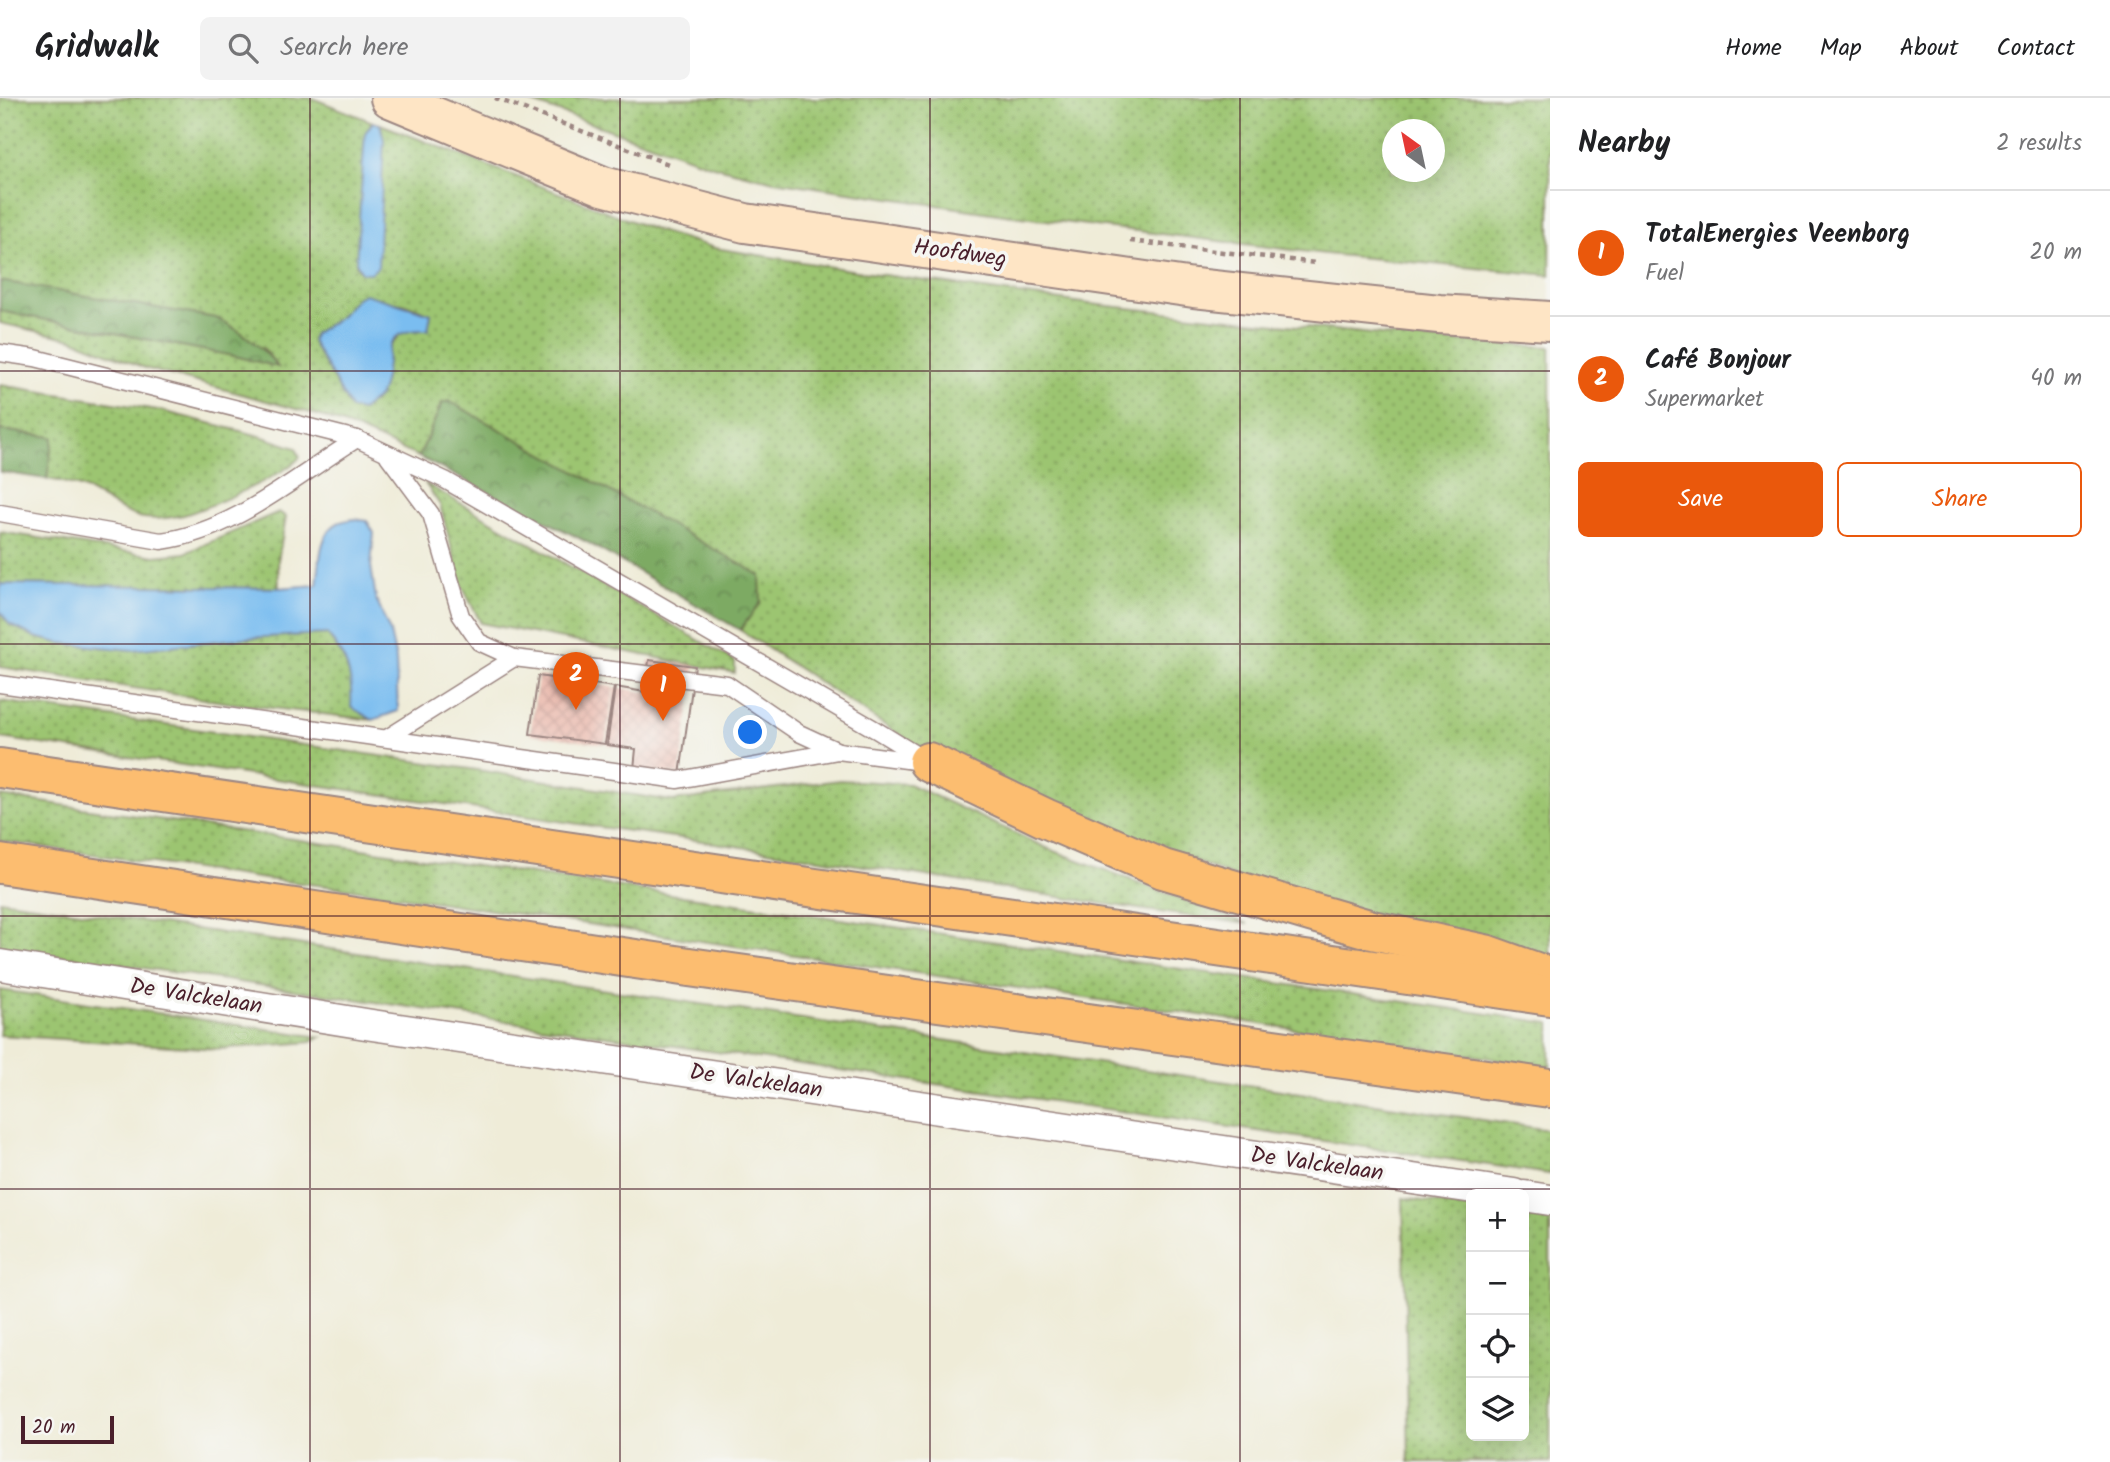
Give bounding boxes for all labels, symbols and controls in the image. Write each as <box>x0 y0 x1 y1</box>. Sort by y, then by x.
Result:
search box <box>200 17 690 80</box>
text: Gridwalk <box>35 22 158 75</box>
text: Search here <box>280 27 409 69</box>
icon: search <box>224 29 262 67</box>
text: Home <box>1725 29 1782 68</box>
text: Map <box>1820 29 1862 68</box>
text: About <box>1900 29 1958 68</box>
text: Contact <box>1996 29 2075 68</box>
north arrow <box>1382 119 1445 182</box>
text: Nearby <box>1578 120 1670 168</box>
text: 2 results <box>1996 126 2082 162</box>
text: TotalEnergies Veenborg <box>1645 214 1910 256</box>
street label: Hoofdweg <box>911 230 1009 278</box>
text: 1 <box>1598 235 1604 271</box>
text: 20 m <box>2030 235 2082 271</box>
text: Fuel <box>1645 256 1684 292</box>
text: Café Bonjour <box>1645 340 1791 382</box>
text: 2 <box>1594 361 1608 397</box>
text: 40 m <box>2030 361 2082 397</box>
text: Supermarket <box>1645 382 1764 418</box>
button: Save <box>1578 462 1823 537</box>
button: Share <box>1837 462 2082 537</box>
pin: 2 <box>553 652 599 710</box>
pin: 1 <box>640 663 686 721</box>
your location <box>733 715 767 749</box>
street label: De Valckelaan <box>127 969 265 1025</box>
street label: De Valckelaan <box>687 1055 825 1109</box>
street label: De Valckelaan <box>1248 1138 1386 1192</box>
map controls <box>1466 1189 1529 1441</box>
button: + <box>1466 1189 1529 1252</box>
button: − <box>1466 1252 1529 1315</box>
button: locate <box>1466 1315 1529 1378</box>
button: layers <box>1466 1378 1529 1441</box>
scale bar <box>21 1413 114 1445</box>
text: 20 m <box>32 1413 75 1443</box>

